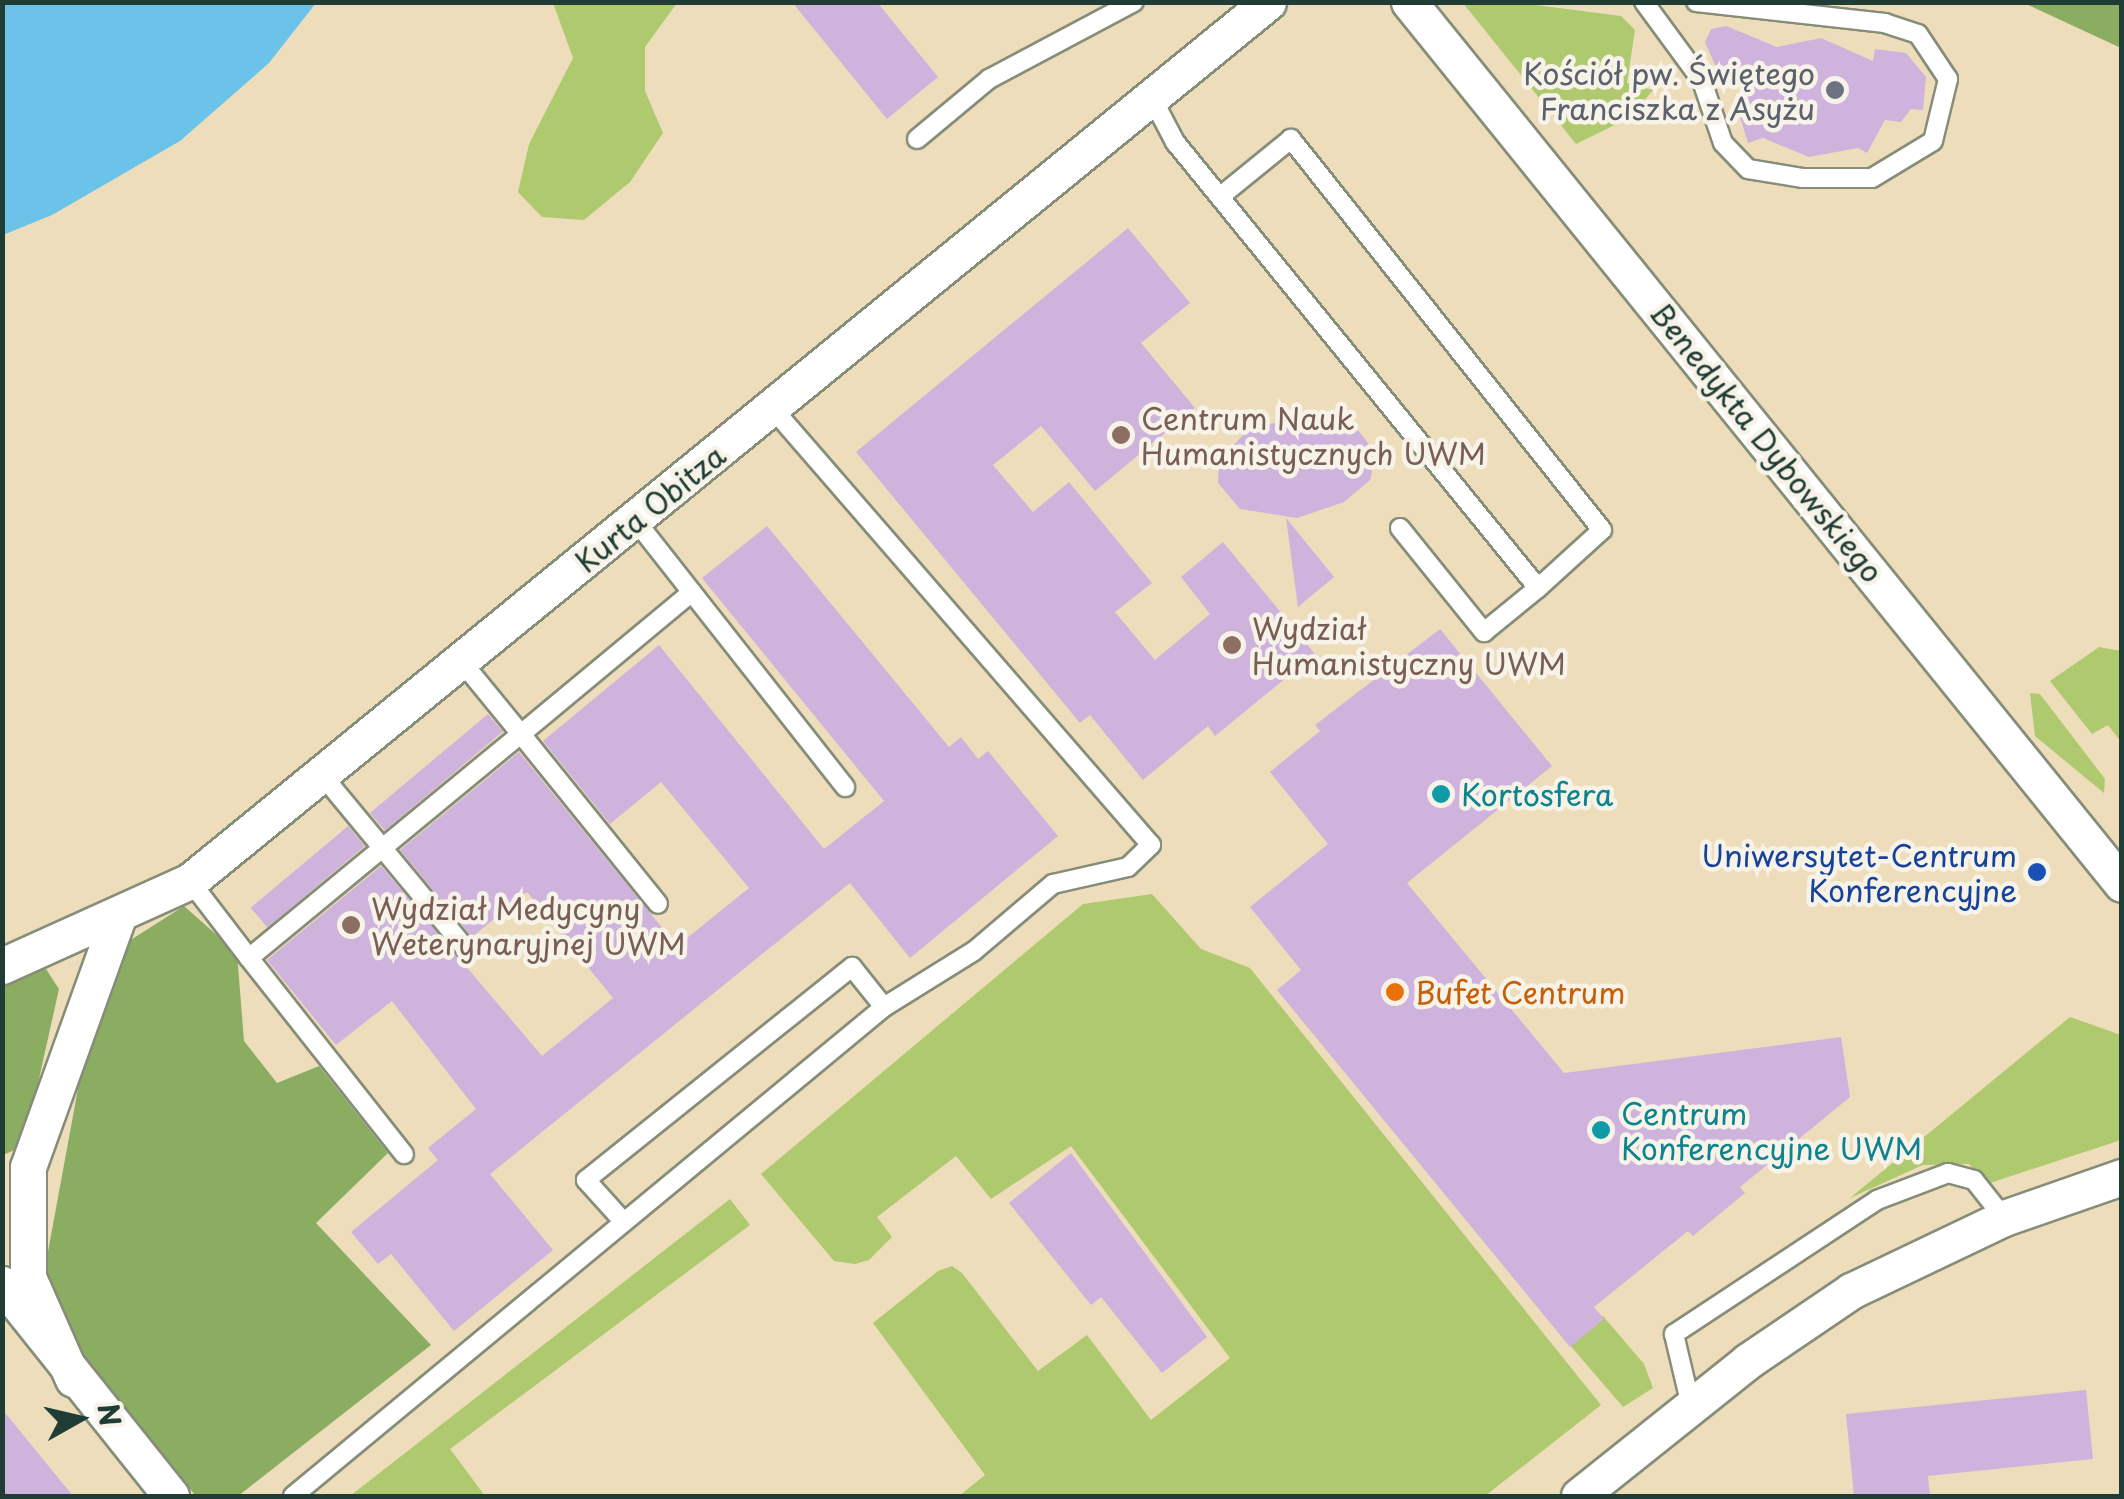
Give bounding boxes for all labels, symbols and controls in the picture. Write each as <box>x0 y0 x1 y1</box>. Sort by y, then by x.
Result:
place label: Kościół pw. Świętego Franciszka z Asyżu <box>1522 55 1815 126</box>
marker: Kościół pw. Świętego Franciszka z Asyżu <box>1824 79 1846 101</box>
street label: Benedykta Dybowskiego <box>1642 294 1892 590</box>
place label: Centrum Nauk Humanistycznych UWM <box>1141 400 1489 470</box>
marker: Centrum Nauk Humanistycznych UWM <box>1110 424 1132 446</box>
street label: Kurta Obitza <box>567 436 733 580</box>
place label: Wydział Humanistyczny UWM <box>1252 610 1566 680</box>
marker: Wydział Humanistyczny UWM <box>1221 634 1243 656</box>
place label: Kortosfera <box>1461 776 1613 812</box>
marker: Kortosfera <box>1430 783 1452 805</box>
place label: Uniwersytet-Centrum Konferencyjne <box>1701 837 2017 908</box>
marker: Uniwersytet-Centrum Konferencyjne <box>2026 861 2048 883</box>
place label: Wydział Medycyny Weterynaryjnej UWM <box>371 890 687 960</box>
marker: Wydział Medycyny Weterynaryjnej UWM <box>340 914 362 936</box>
place label: Bufet Centrum <box>1415 974 1629 1010</box>
marker: Bufet Centrum <box>1384 981 1406 1003</box>
place label: Centrum Konferencyjne UWM <box>1621 1095 1922 1166</box>
marker: Centrum Konferencyjne UWM <box>1590 1119 1612 1141</box>
north arrow <box>30 1369 130 1469</box>
text: N <box>87 1401 133 1429</box>

